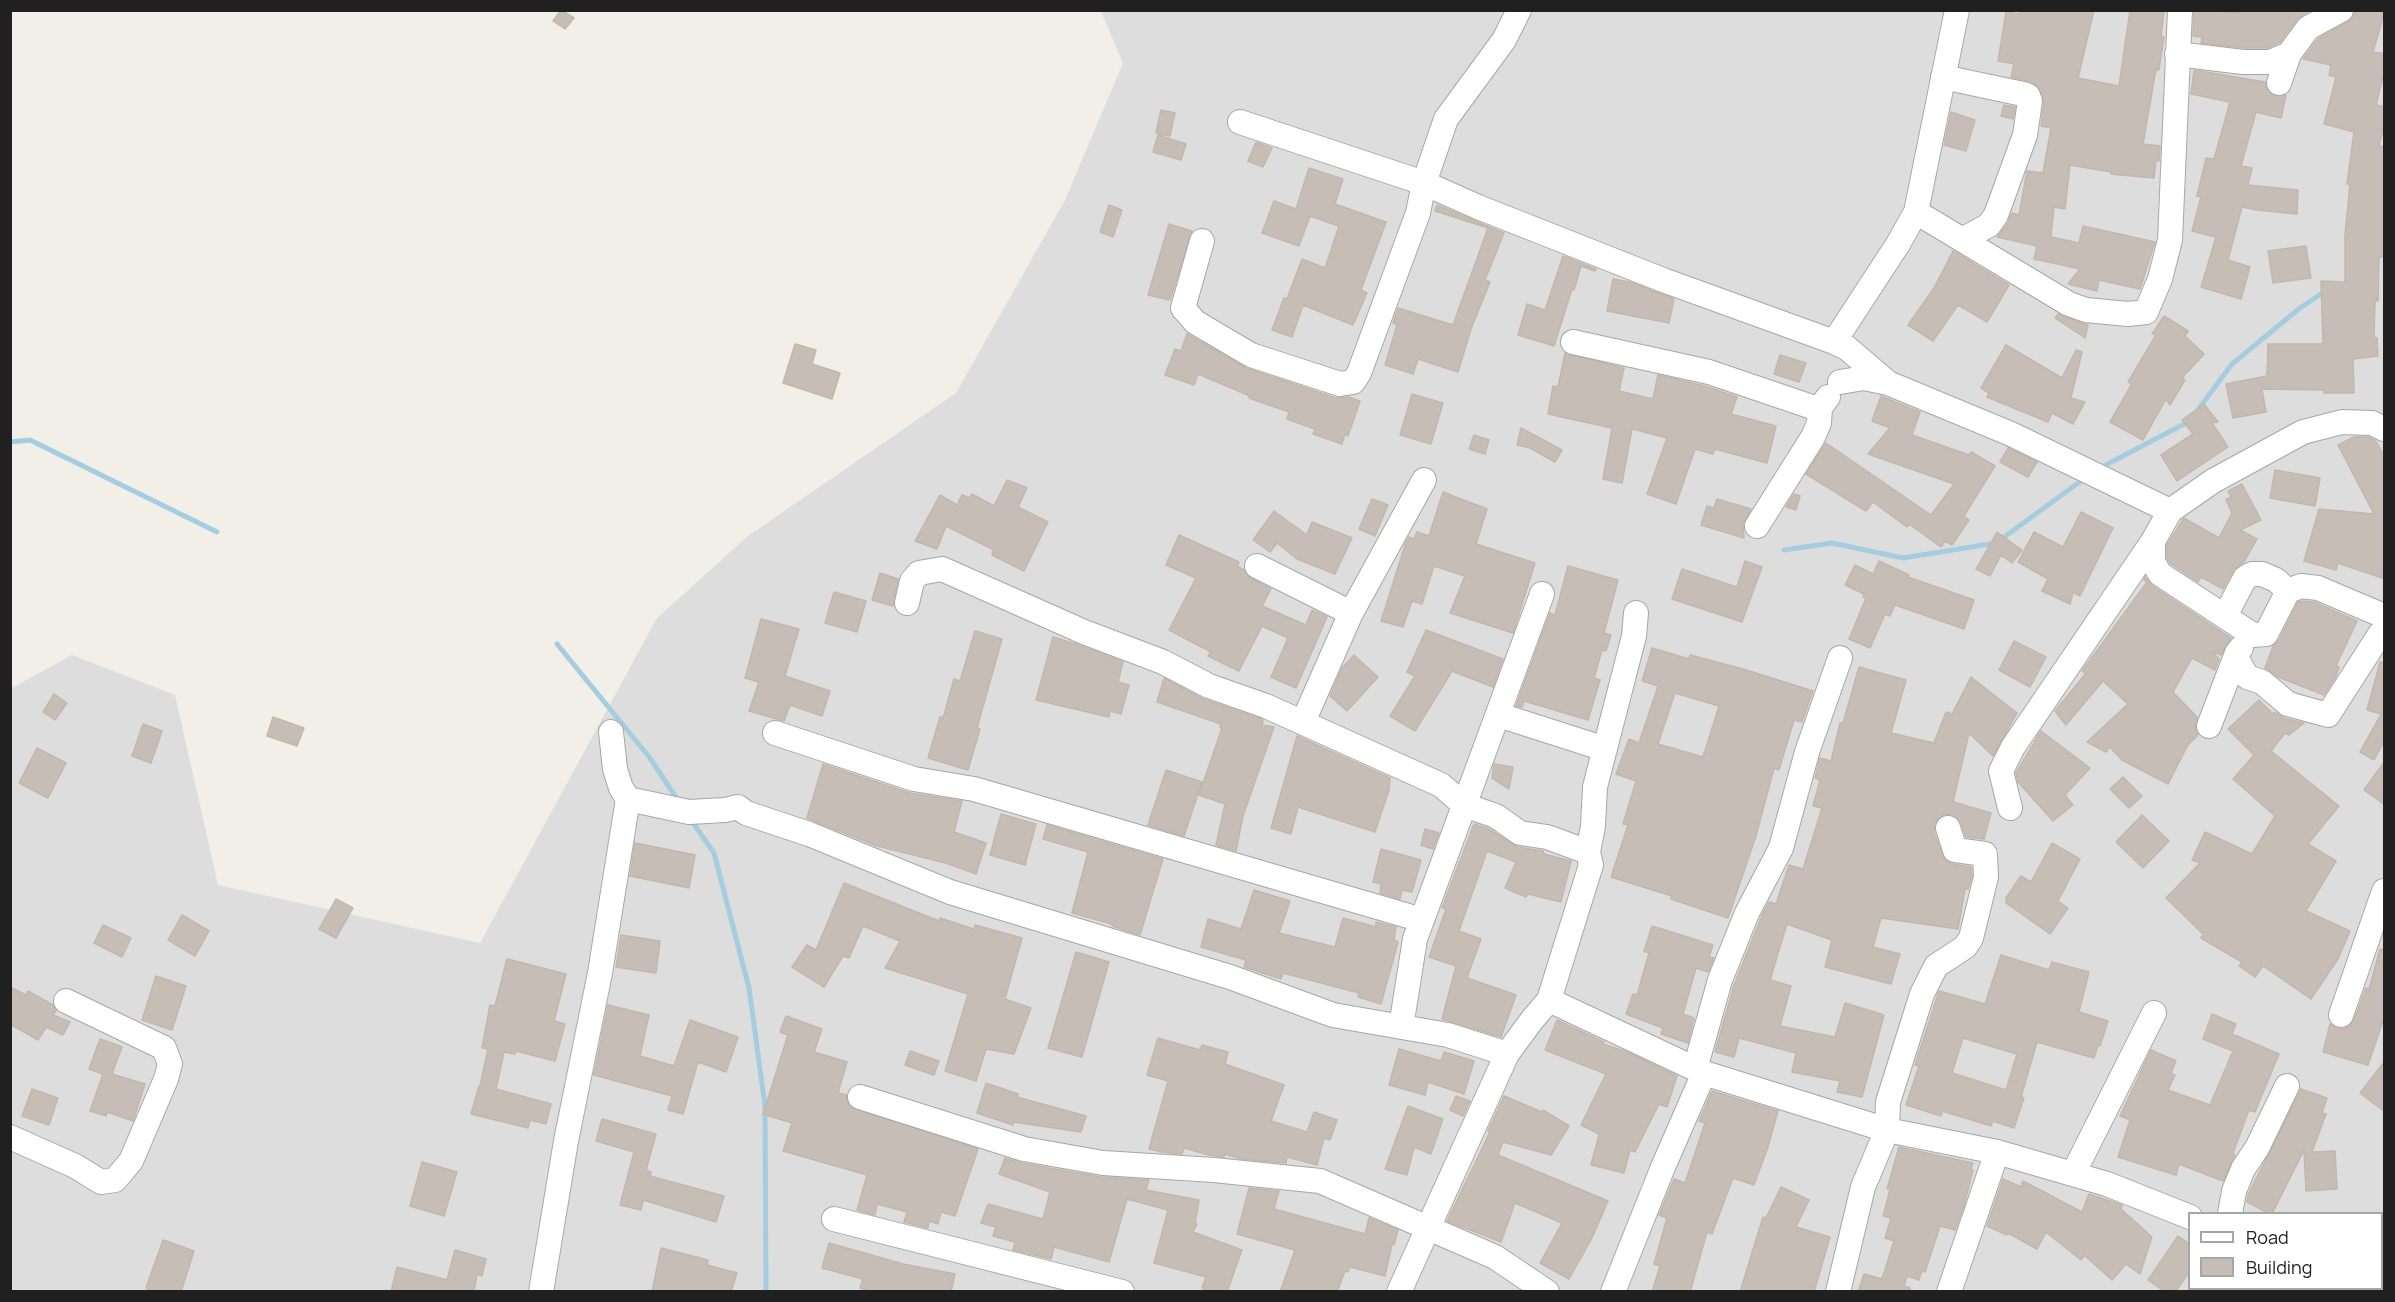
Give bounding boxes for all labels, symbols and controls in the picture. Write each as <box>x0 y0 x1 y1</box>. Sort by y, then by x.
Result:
legend <box>2188 1212 2383 1290</box>
text: Road <box>2246 1225 2289 1249</box>
text: Building <box>2246 1255 2312 1279</box>

